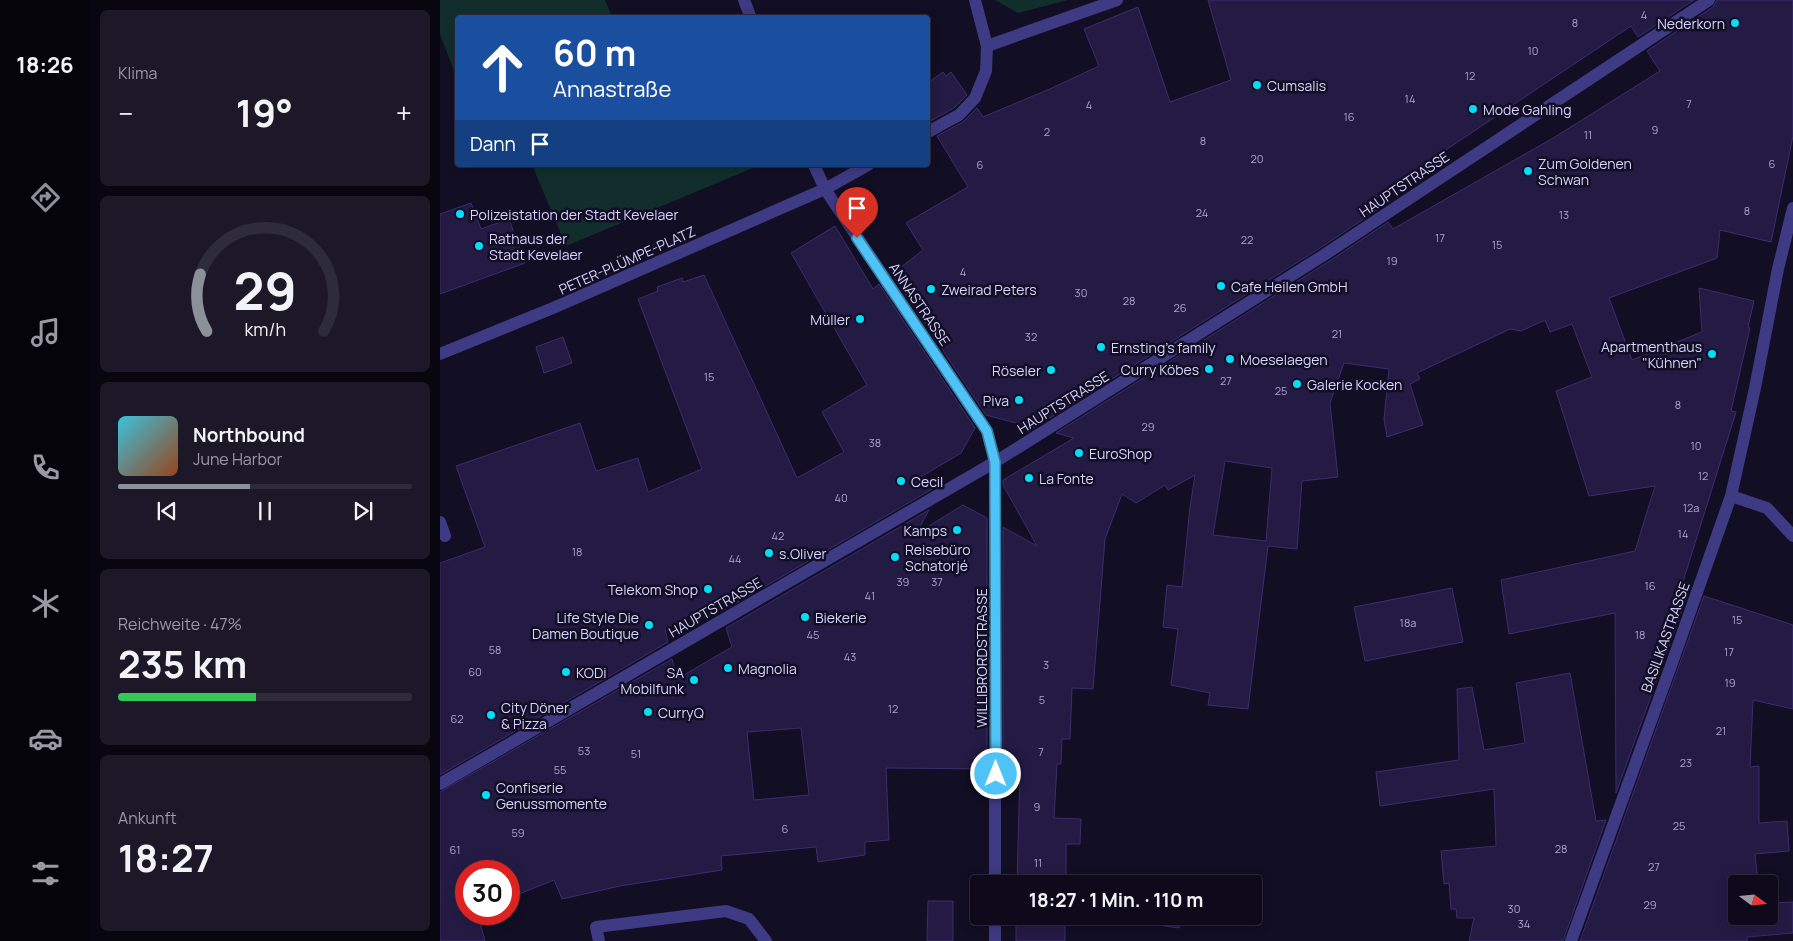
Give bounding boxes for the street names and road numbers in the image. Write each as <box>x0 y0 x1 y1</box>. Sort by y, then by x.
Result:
street label: HAUPTSTRASSE <box>1355 147 1453 221</box>
street label: PETER-PLÜMPE-PLATZ <box>556 221 698 299</box>
street label: ANNASTRASSE <box>885 259 955 349</box>
street label: HAUPTSTRASSE <box>1014 366 1112 438</box>
street label: HAUPTSTRASSE <box>665 573 765 641</box>
street label: BASILIKASTRASSE <box>1636 579 1694 695</box>
street label: WILLIBRORDSTRASSE <box>972 588 991 728</box>

